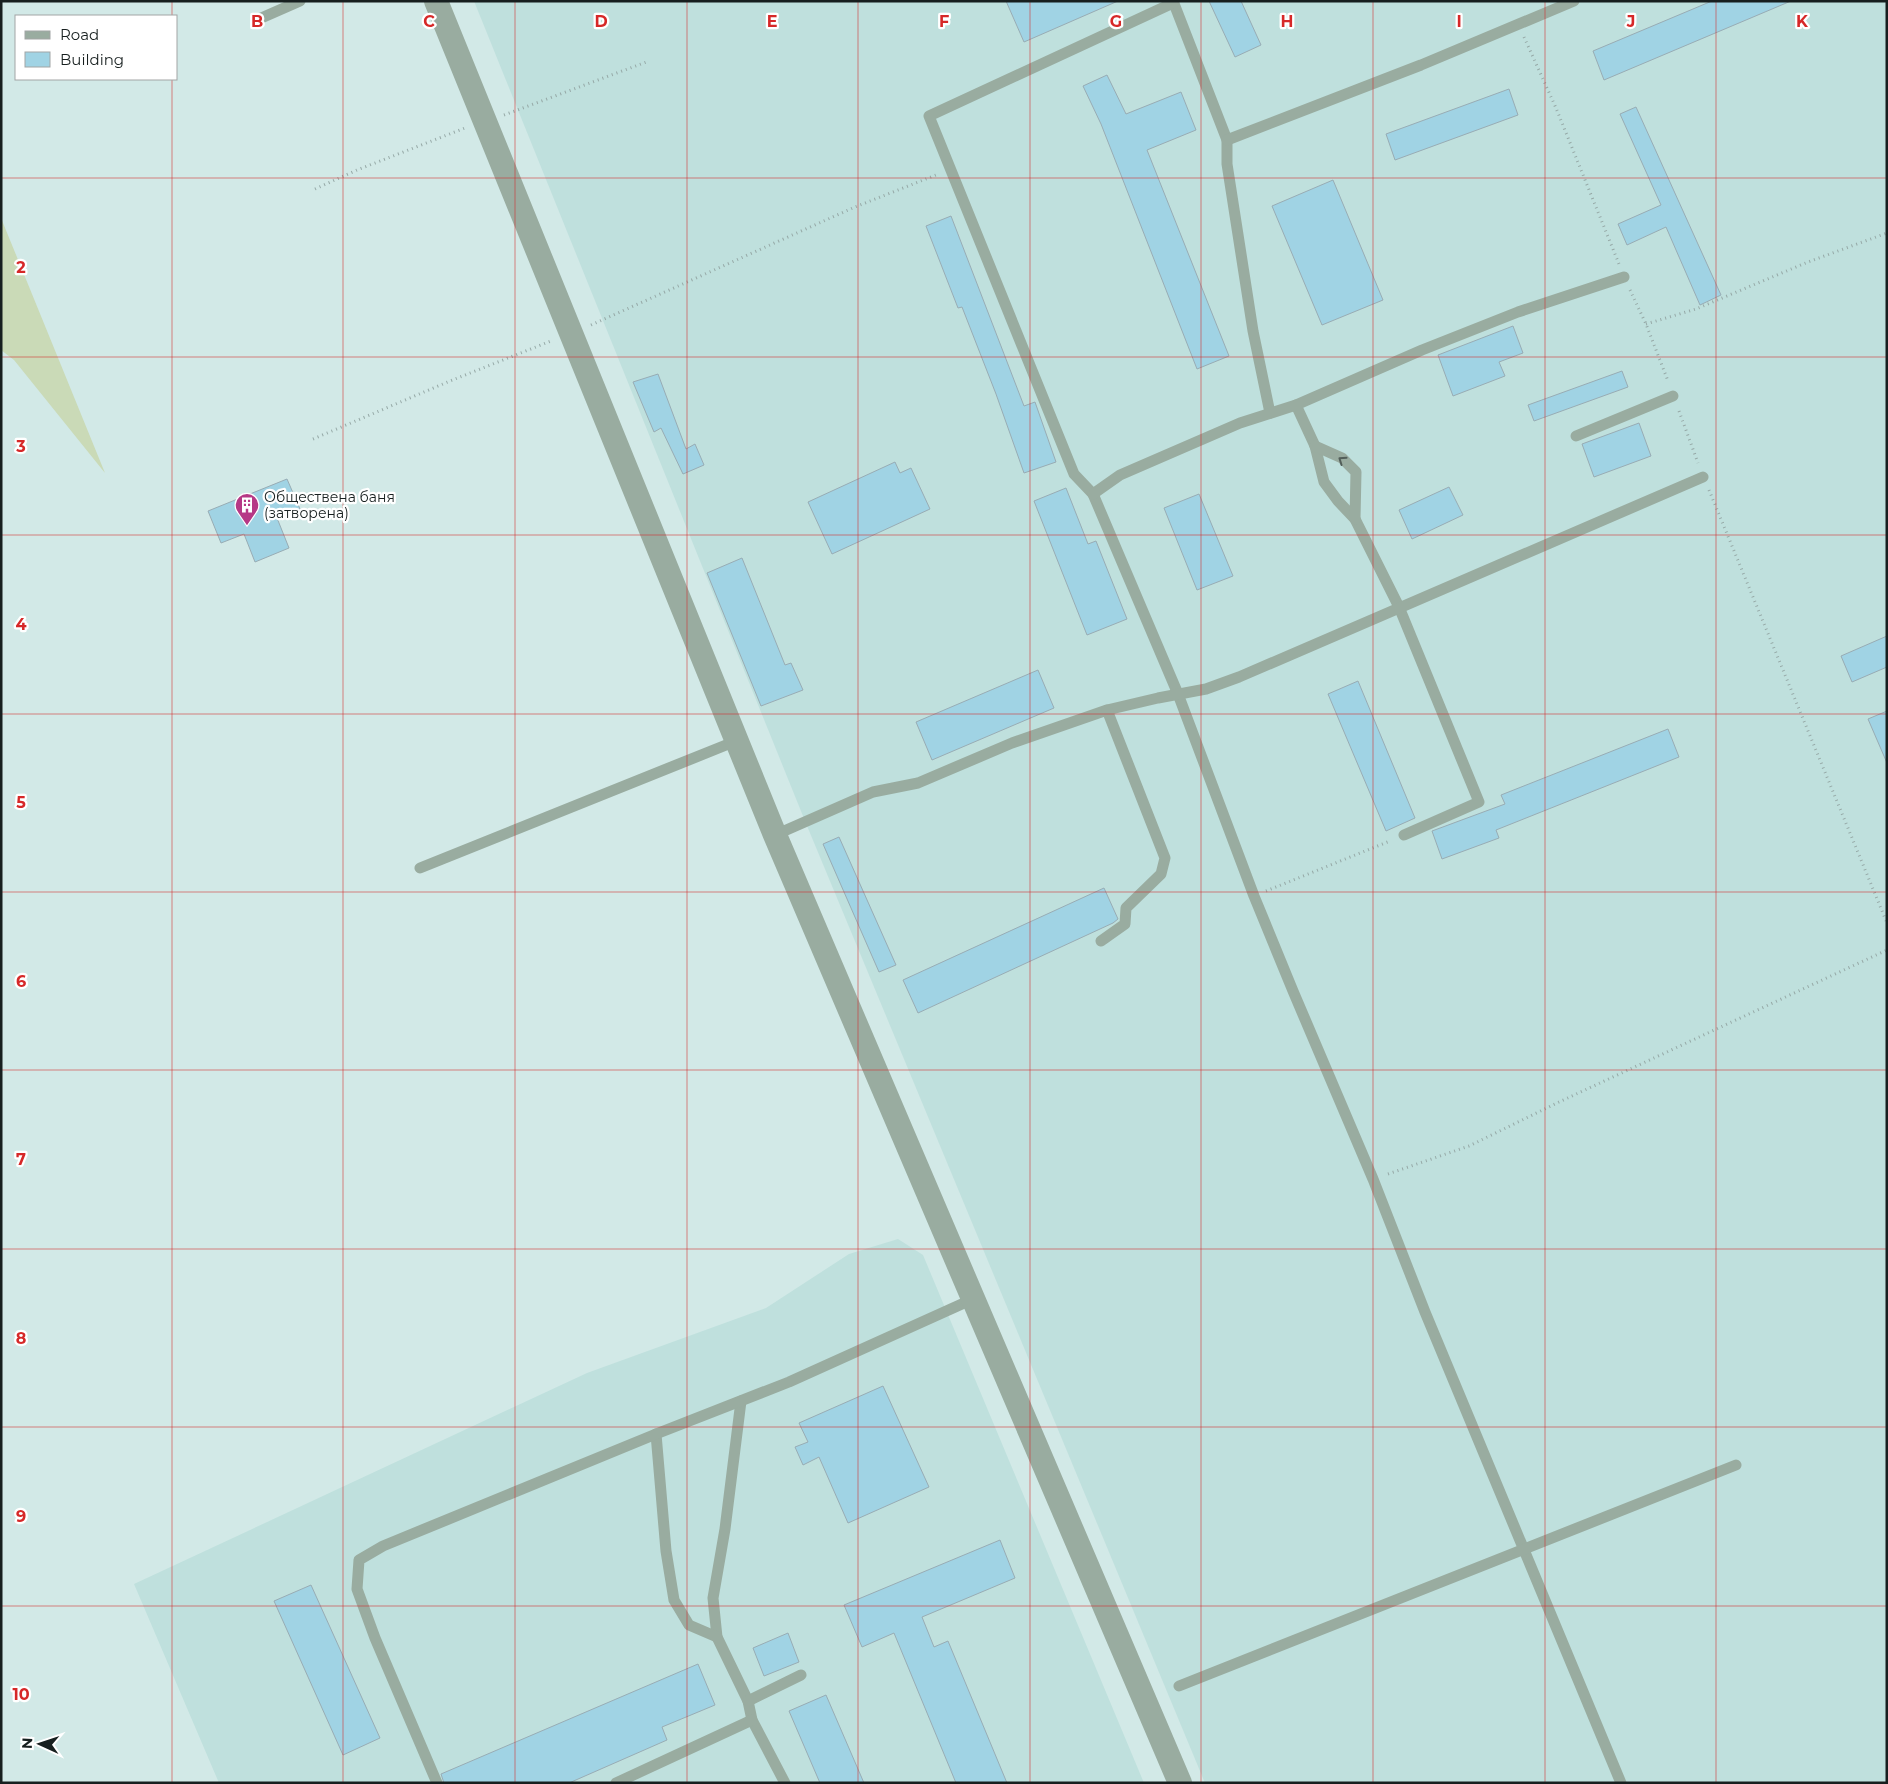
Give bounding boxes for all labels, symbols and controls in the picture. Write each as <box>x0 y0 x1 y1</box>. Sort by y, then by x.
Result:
text: B <box>251 12 263 31</box>
text: C <box>423 12 435 31</box>
text: D <box>594 12 608 31</box>
text: E <box>767 12 777 31</box>
text: F <box>939 12 949 31</box>
text: G <box>1110 12 1122 31</box>
text: H <box>1281 12 1293 31</box>
text: I <box>1456 12 1462 31</box>
text: J <box>1626 12 1635 31</box>
text: K <box>1796 12 1809 31</box>
legend <box>15 15 178 80</box>
text: Road <box>60 25 99 44</box>
text: Building <box>60 50 124 69</box>
text: 2 <box>16 258 26 277</box>
text: 3 <box>15 437 26 456</box>
one-way arrow <box>1338 457 1348 466</box>
place label: Обществена баня (затворена) <box>264 488 395 522</box>
building icon: Обществена баня (затворена) <box>234 492 260 526</box>
text: 4 <box>15 615 27 634</box>
text: 5 <box>16 793 26 812</box>
text: 6 <box>16 972 26 991</box>
text: 7 <box>16 1150 26 1169</box>
text: 8 <box>16 1329 26 1348</box>
text: 9 <box>16 1507 26 1526</box>
text: 10 <box>12 1685 30 1704</box>
north arrow <box>15 1719 65 1769</box>
text: N <box>18 1737 36 1749</box>

